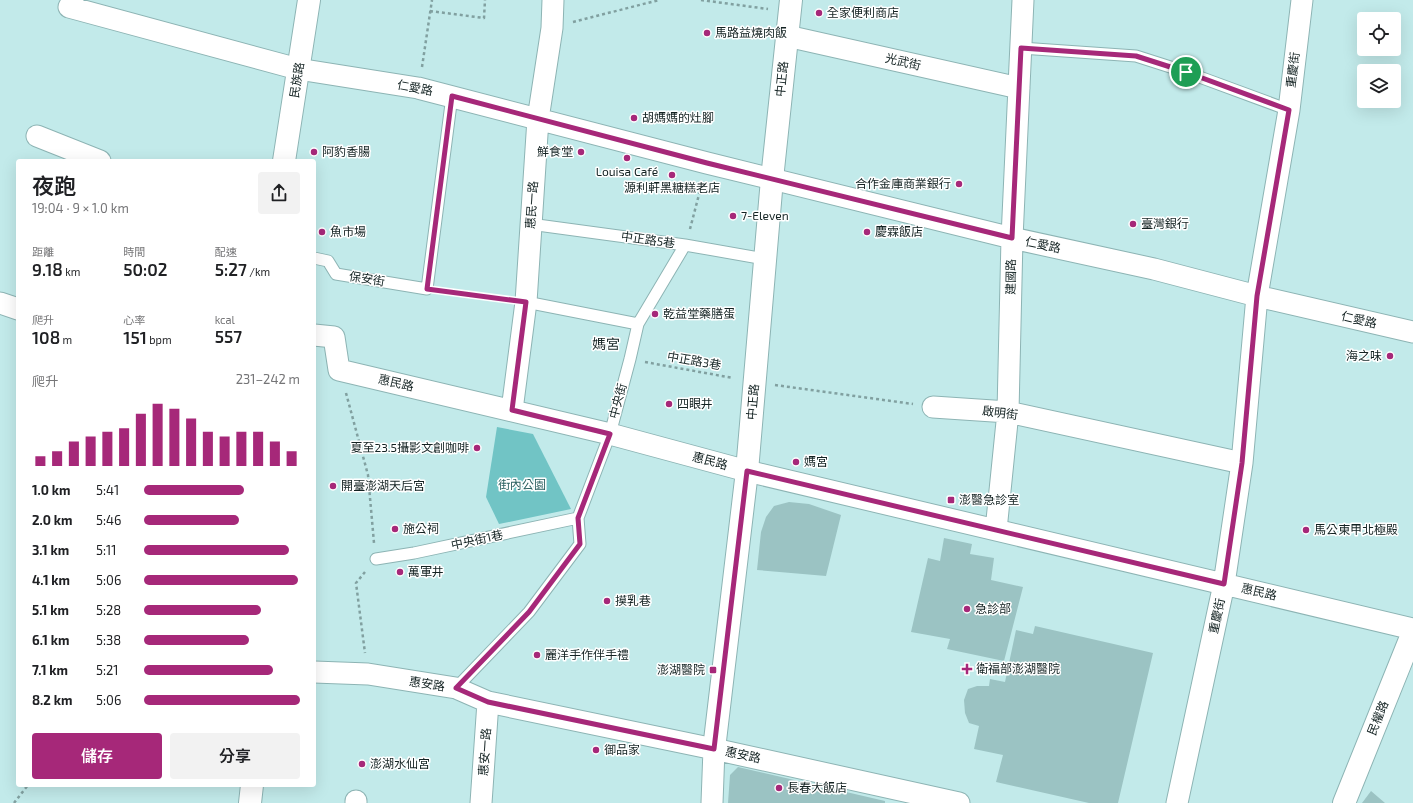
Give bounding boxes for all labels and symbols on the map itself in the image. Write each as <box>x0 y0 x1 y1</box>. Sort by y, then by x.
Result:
place label: 全家便利商店 <box>827 5 899 19</box>
marker: 全家便利商店 <box>814 8 824 18</box>
place label: 馬路益燒肉飯 <box>715 25 787 39</box>
marker: 馬路益燒肉飯 <box>702 28 712 38</box>
street label: 光武街 <box>884 50 922 72</box>
street label: 重慶街 <box>1283 51 1301 89</box>
pin <box>1169 55 1203 89</box>
street label: 中正路 <box>772 60 790 98</box>
street label: 民族路 <box>286 61 306 99</box>
street label: 仁愛路 <box>396 77 434 97</box>
place label: 胡媽媽的灶腳 <box>642 110 714 124</box>
marker: 胡媽媽的灶腳 <box>629 113 639 123</box>
place label: 阿豹香腸 <box>322 144 370 158</box>
place label: 鮮食堂 <box>537 144 573 158</box>
marker: 阿豹香腸 <box>309 147 319 157</box>
marker: 鮮食堂 <box>576 147 586 157</box>
marker: Louisa Café <box>622 153 632 163</box>
place label: Louisa Café <box>596 164 658 178</box>
marker: 源利軒黑糖糕老店 <box>667 170 677 180</box>
place label: 合作金庫商業銀行 <box>855 176 951 190</box>
marker: 合作金庫商業銀行 <box>954 179 964 189</box>
street label: 惠民一路 <box>522 180 540 229</box>
place label: 源利軒黑糖糕老店 <box>624 180 720 194</box>
place label: 7-Eleven <box>741 208 789 222</box>
marker: 7-Eleven <box>728 211 738 221</box>
place label: 臺灣銀行 <box>1141 216 1189 230</box>
marker: 臺灣銀行 <box>1128 219 1138 229</box>
place label: 魚市場 <box>330 224 366 238</box>
place label: 慶霖飯店 <box>875 224 923 238</box>
marker: 魚市場 <box>317 227 327 237</box>
marker: 慶霖飯店 <box>862 227 872 237</box>
street label: 中正路5巷 <box>620 228 676 250</box>
street label: 仁愛路 <box>1024 233 1062 255</box>
street label: 建國路 <box>1003 259 1017 295</box>
street label: 保安街 <box>348 268 386 288</box>
place label: 乾益堂藥膳蛋 <box>663 306 735 320</box>
street label: 仁愛路 <box>1340 308 1378 330</box>
marker: 乾益堂藥膳蛋 <box>650 309 660 319</box>
district label: 媽宮 <box>592 335 620 352</box>
street label: 中正路3巷 <box>666 348 722 372</box>
place label: 海之味 <box>1346 348 1382 362</box>
marker: 海之味 <box>1385 351 1395 361</box>
street label: 惠民路 <box>377 371 415 393</box>
street label: 中央街 <box>606 382 628 420</box>
street label: 中正路 <box>743 383 761 420</box>
place label: 四眼井 <box>677 396 713 410</box>
marker: 四眼井 <box>664 399 674 409</box>
street label: 啟明街 <box>981 403 1019 421</box>
place label: 夏至23.5攝影文創咖啡 <box>350 440 469 454</box>
marker: 夏至23.5攝影文創咖啡 <box>472 443 482 453</box>
street label: 惠民路 <box>691 449 729 471</box>
place label: 媽宮 <box>804 454 828 468</box>
marker: 媽宮 <box>791 457 801 467</box>
park label: 街內公園 <box>498 477 546 491</box>
place label: 開臺澎湖天后宮 <box>341 478 425 492</box>
marker: 開臺澎湖天后宮 <box>328 481 338 491</box>
place label: 澎醫急診室 <box>959 492 1019 506</box>
marker: 澎醫急診室 <box>946 495 956 505</box>
place label: 施公祠 <box>403 521 439 535</box>
place label: 馬公東甲北極殿 <box>1314 522 1398 536</box>
marker: 施公祠 <box>390 524 400 534</box>
marker: 馬公東甲北極殿 <box>1301 525 1311 535</box>
street label: 中央街1巷 <box>450 527 504 551</box>
place label: 萬軍井 <box>408 564 444 578</box>
marker: 萬軍井 <box>395 567 405 577</box>
street label: 惠民路 <box>1240 580 1278 602</box>
place label: 摸乳巷 <box>615 593 651 607</box>
marker: 摸乳巷 <box>602 596 612 606</box>
street label: 重慶街 <box>1205 597 1227 635</box>
place label: 急診部 <box>975 601 1011 615</box>
marker: 急診部 <box>962 604 972 614</box>
place label: 麗洋手作伴手禮 <box>545 647 629 661</box>
marker: 麗洋手作伴手禮 <box>532 650 542 660</box>
place label: 衛福部澎湖醫院 <box>976 661 1060 675</box>
place label: 澎湖醫院 <box>657 662 705 676</box>
marker: 衛福部澎湖醫院 <box>961 663 973 675</box>
marker: 澎湖醫院 <box>708 665 718 675</box>
street label: 惠安路 <box>408 673 446 693</box>
street label: 民權路 <box>1364 698 1390 737</box>
street label: 惠安一路 <box>475 727 493 776</box>
place label: 御品家 <box>604 742 640 756</box>
street label: 惠安路 <box>724 743 762 765</box>
marker: 御品家 <box>591 745 601 755</box>
place label: 澎湖水仙宮 <box>370 756 430 770</box>
marker: 澎湖水仙宮 <box>357 759 367 769</box>
place label: 長春大飯店 <box>787 780 847 794</box>
marker: 長春大飯店 <box>774 783 784 793</box>

